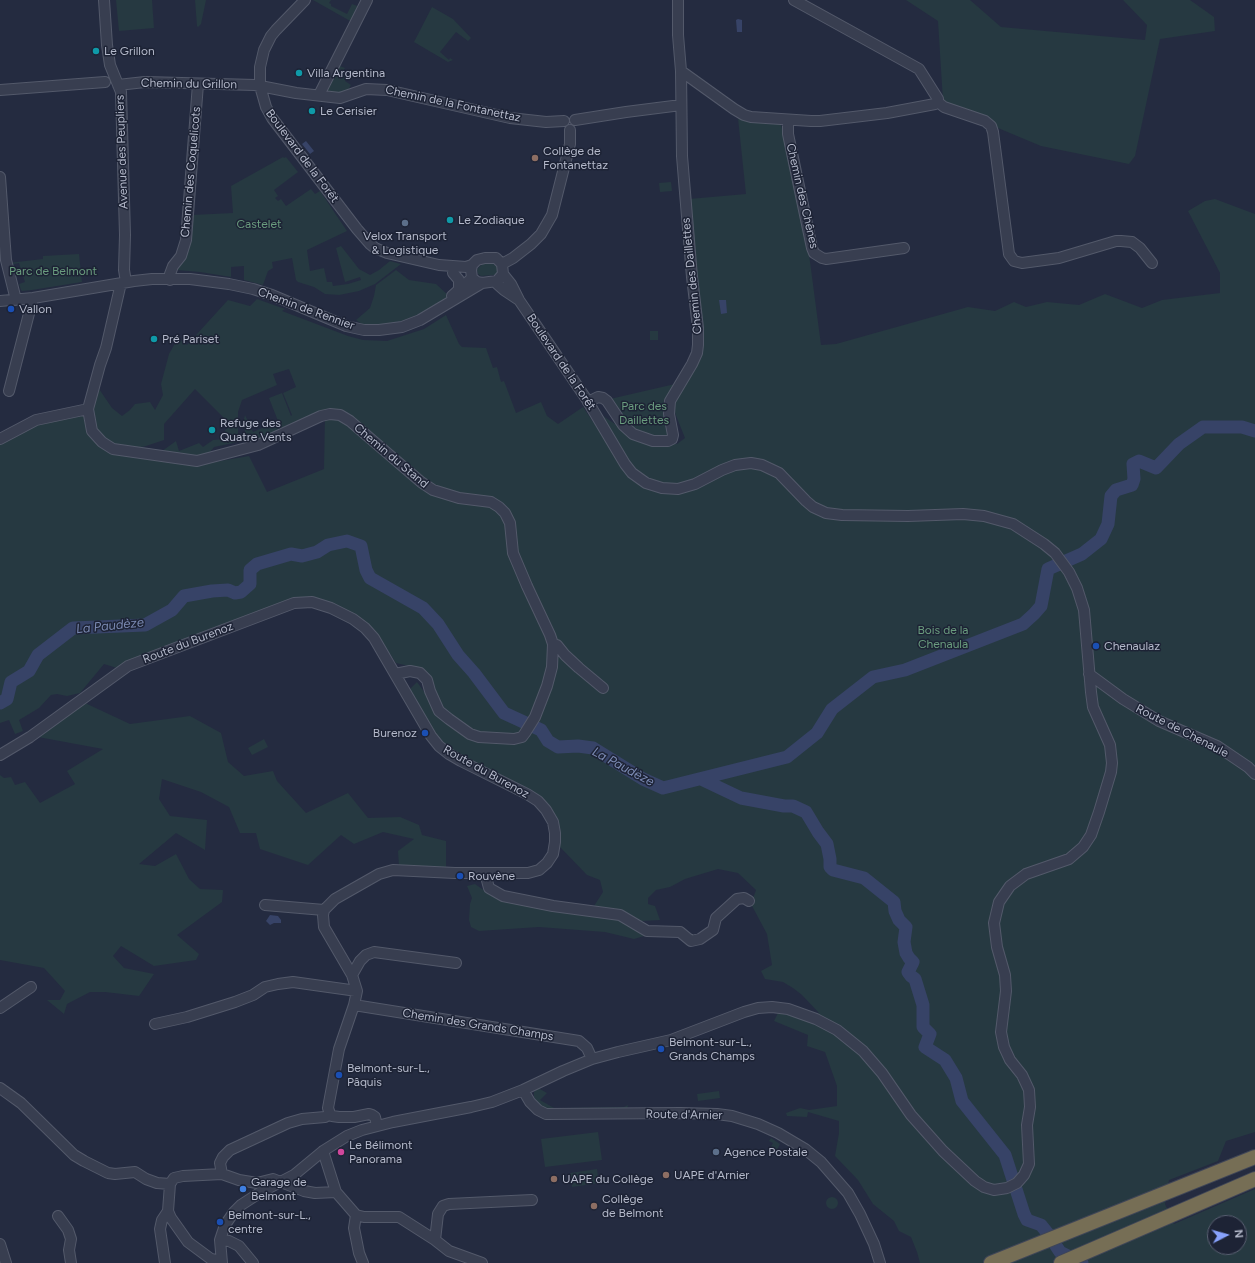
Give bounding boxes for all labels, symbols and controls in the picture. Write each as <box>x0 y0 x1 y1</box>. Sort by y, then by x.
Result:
place label: Le Grillon <box>104 44 155 58</box>
marker: Le Grillon <box>91 46 101 56</box>
place label: Villa Argentina <box>307 66 385 80</box>
marker: Villa Argentina <box>294 68 304 78</box>
street label: Chemin du Grillon <box>141 76 237 92</box>
street label: Chemin de la Fontanettaz <box>384 83 522 125</box>
street label: Avenue des Peupliers <box>113 95 131 209</box>
place label: Le Cerisier <box>320 104 377 118</box>
street label: Chemin des Coquelicots <box>178 106 204 238</box>
street label: Boulevard de la Forêt <box>262 106 342 206</box>
marker: Le Cerisier <box>307 106 317 116</box>
street label: Chemin des Chênes <box>783 142 821 250</box>
place label: Collège de Fontanettaz <box>543 144 608 172</box>
marker: Collège de Fontanettaz <box>530 153 540 163</box>
place label: Le Zodiaque <box>458 213 525 227</box>
marker: Le Zodiaque <box>445 215 455 225</box>
park label: Castelet <box>236 217 282 231</box>
street label: Chemin des Daillettes <box>679 217 705 335</box>
marker: Velox Transport & Logistique <box>400 218 410 228</box>
place label: Velox Transport & Logistique <box>363 229 447 257</box>
park label: Parc de Belmont <box>9 264 97 278</box>
street label: Chemin de Rennier <box>256 285 356 333</box>
place label: Vallon <box>19 302 52 316</box>
marker: Vallon <box>6 304 16 314</box>
street label: Boulevard de la Forêt <box>523 311 599 413</box>
place label: Pré Pariset <box>162 332 219 346</box>
marker: Pré Pariset <box>149 334 159 344</box>
park label: Parc des Daillettes <box>619 399 669 427</box>
place label: Refuge des Quatre Vents <box>220 416 291 444</box>
street label: Chemin du Stand <box>351 421 431 491</box>
marker: Refuge des Quatre Vents <box>207 425 217 435</box>
water label: La Paudèze <box>75 615 145 637</box>
street label: Route du Burenoz <box>141 619 235 667</box>
park label: Bois de la Chenaula <box>918 623 968 651</box>
place label: Chenaulaz <box>1104 639 1160 653</box>
marker: Chenaulaz <box>1091 641 1101 651</box>
street label: Route de Chenaule <box>1133 701 1231 761</box>
place label: Burenoz <box>373 726 417 740</box>
marker: Burenoz <box>420 728 430 738</box>
street label: Route du Burenoz <box>440 742 532 802</box>
water label: La Paudèze <box>589 744 657 790</box>
place label: Rouvène <box>468 869 515 883</box>
marker: Rouvène <box>455 871 465 881</box>
street label: Chemin des Grands Champs <box>401 1006 555 1044</box>
place label: Belmont-sur-L., Grands Champs <box>669 1035 755 1063</box>
marker: Belmont-sur-L., Grands Champs <box>656 1044 666 1054</box>
place label: Belmont-sur-L., Pâquis <box>347 1061 430 1089</box>
marker: Belmont-sur-L., Pâquis <box>334 1070 344 1080</box>
street label: Route d'Arnier <box>645 1107 723 1123</box>
place label: Le Bélimont Panorama <box>349 1138 412 1166</box>
place label: Agence Postale <box>724 1145 808 1159</box>
marker: Le Bélimont Panorama <box>336 1147 346 1157</box>
marker: Agence Postale <box>711 1147 721 1157</box>
place label: UAPE d'Arnier <box>674 1168 749 1182</box>
marker: UAPE d'Arnier <box>661 1170 671 1180</box>
place label: UAPE du Collège <box>562 1172 653 1186</box>
marker: UAPE du Collège <box>549 1174 559 1184</box>
place label: Garage de Belmont <box>251 1175 307 1203</box>
marker: Garage de Belmont <box>238 1184 248 1194</box>
place label: Collège de Belmont <box>602 1192 663 1220</box>
marker: Collège de Belmont <box>589 1201 599 1211</box>
place label: Belmont-sur-L., centre <box>228 1208 311 1236</box>
north arrow <box>1207 1215 1247 1255</box>
marker: Belmont-sur-L., centre <box>215 1217 225 1227</box>
text: N <box>1232 1229 1245 1239</box>

